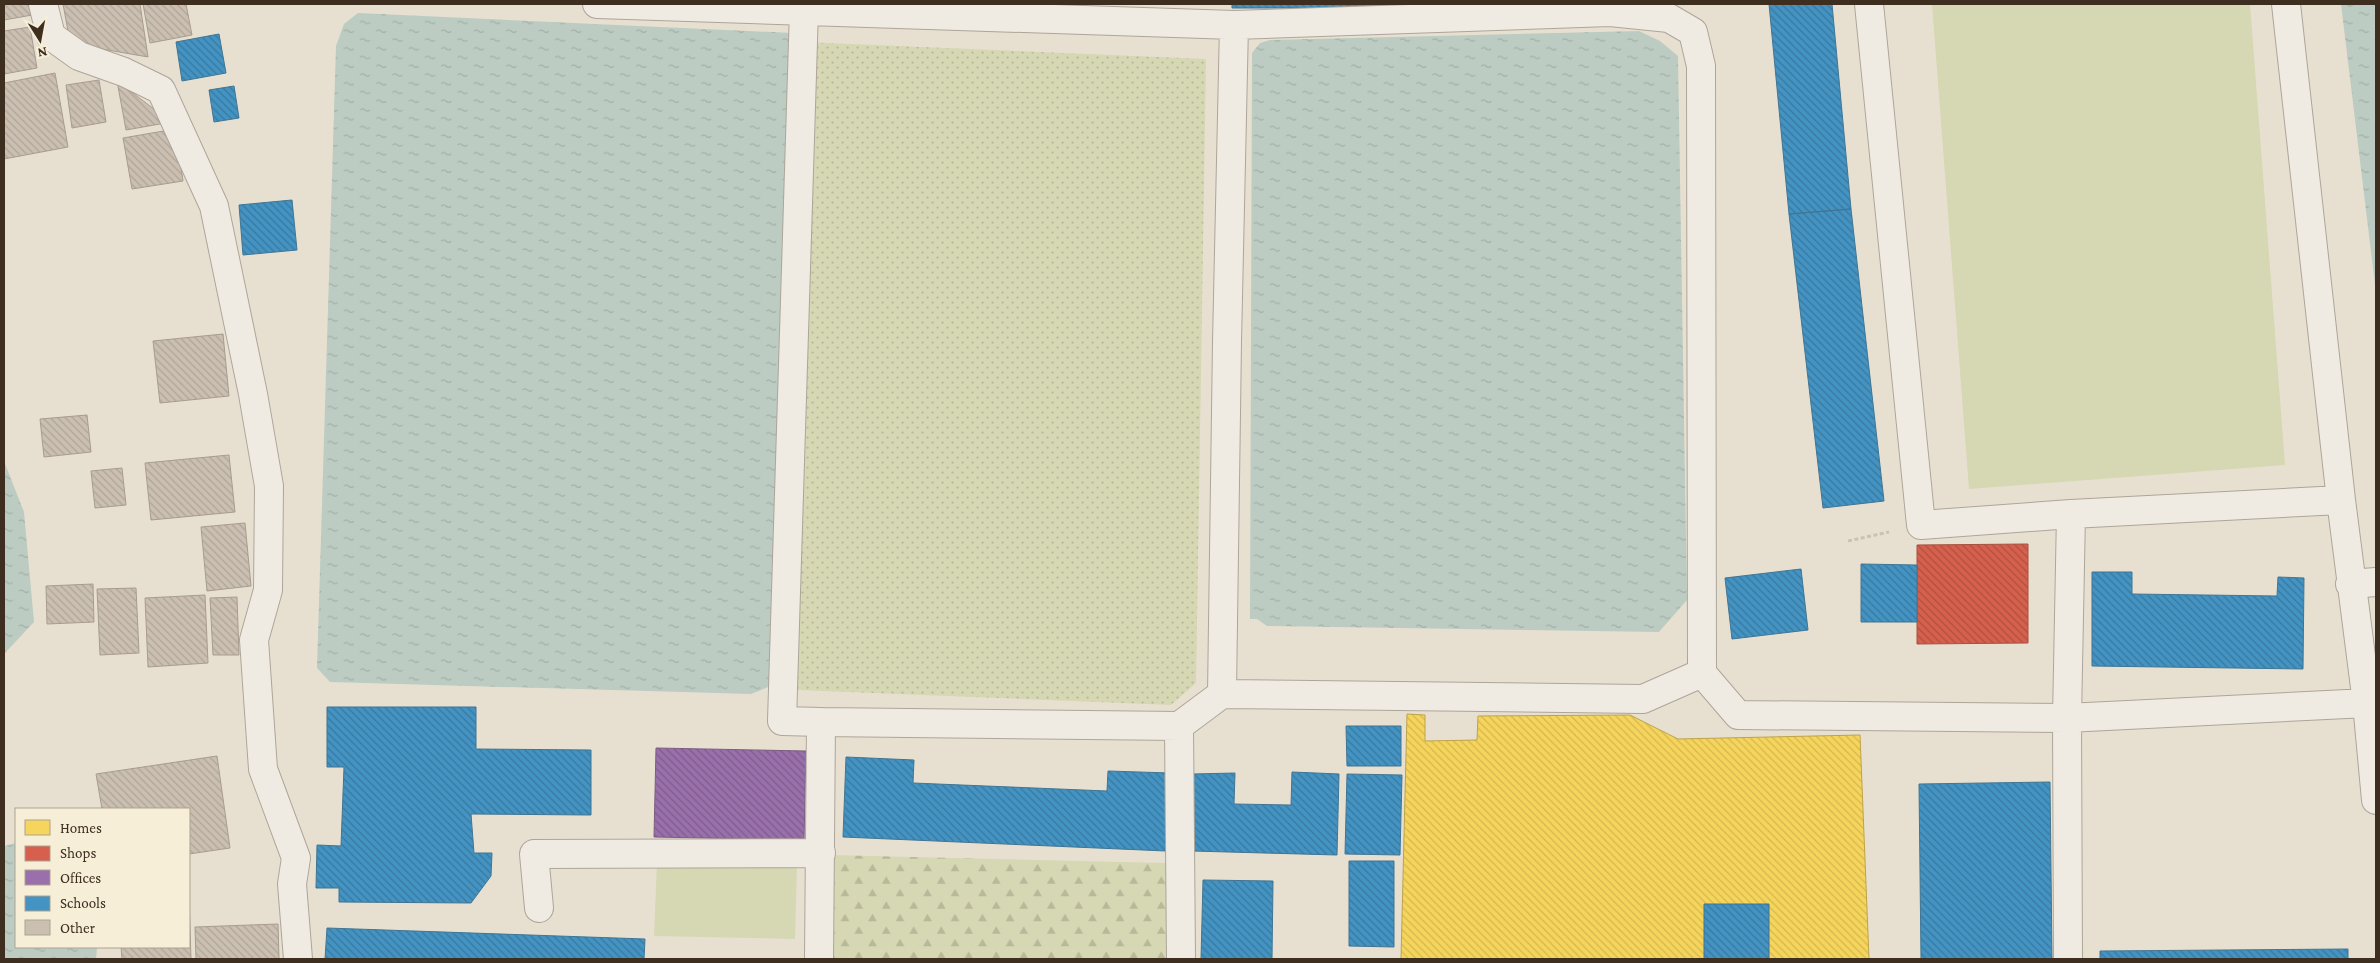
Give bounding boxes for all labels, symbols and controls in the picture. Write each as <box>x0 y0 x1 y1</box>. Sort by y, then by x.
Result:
north arrow <box>15 15 65 65</box>
text: N <box>36 44 49 62</box>
legend <box>15 808 190 948</box>
text: Homes <box>60 820 102 836</box>
text: Shops <box>60 845 96 862</box>
text: Offices <box>60 870 101 886</box>
text: Schools <box>60 895 106 911</box>
text: Other <box>60 920 96 936</box>

